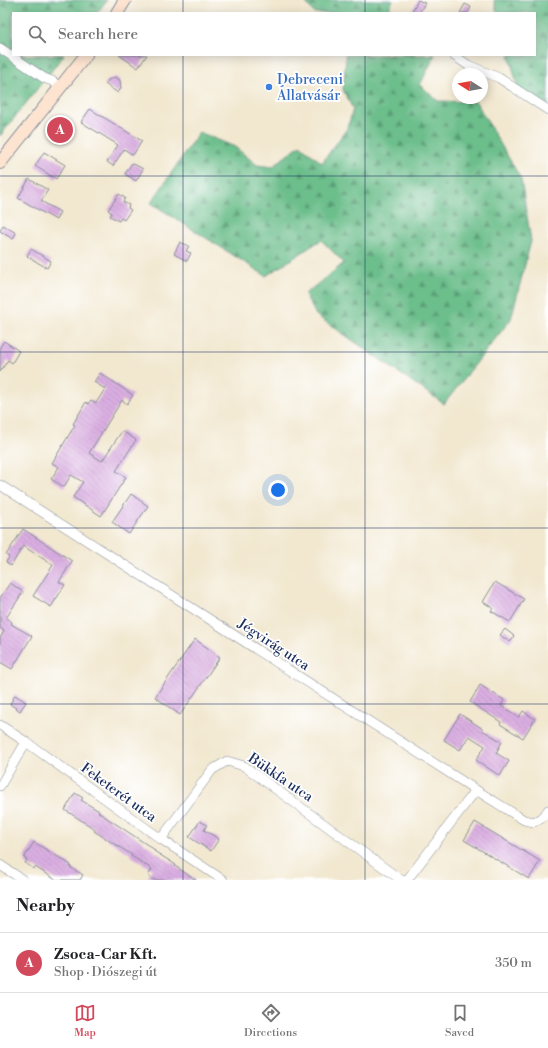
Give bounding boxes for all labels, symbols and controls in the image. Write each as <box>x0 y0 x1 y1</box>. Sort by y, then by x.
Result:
search box <box>12 12 536 56</box>
icon: search <box>26 23 48 45</box>
text: Search here <box>58 25 138 44</box>
north arrow <box>452 68 488 104</box>
place label: Debreceni Állatvásár <box>276 71 343 105</box>
marker: Debreceni Állatvásár <box>264 82 274 92</box>
pin: A <box>47 115 73 145</box>
your location <box>268 480 288 500</box>
street label: Jégvirág utca <box>233 614 314 675</box>
street label: Bükkfa utca <box>244 749 317 807</box>
street label: Feketerét utca <box>77 759 161 827</box>
text: Nearby <box>16 895 75 917</box>
text: Zsoca-Car Kft. <box>54 945 157 964</box>
text: A <box>24 955 34 971</box>
text: 350 m <box>495 955 532 971</box>
text: Shop · Diószegi út <box>54 964 157 980</box>
tab: Map <box>74 1002 96 1040</box>
tab: Directions <box>244 1002 297 1040</box>
tab: Saved <box>445 1002 474 1040</box>

